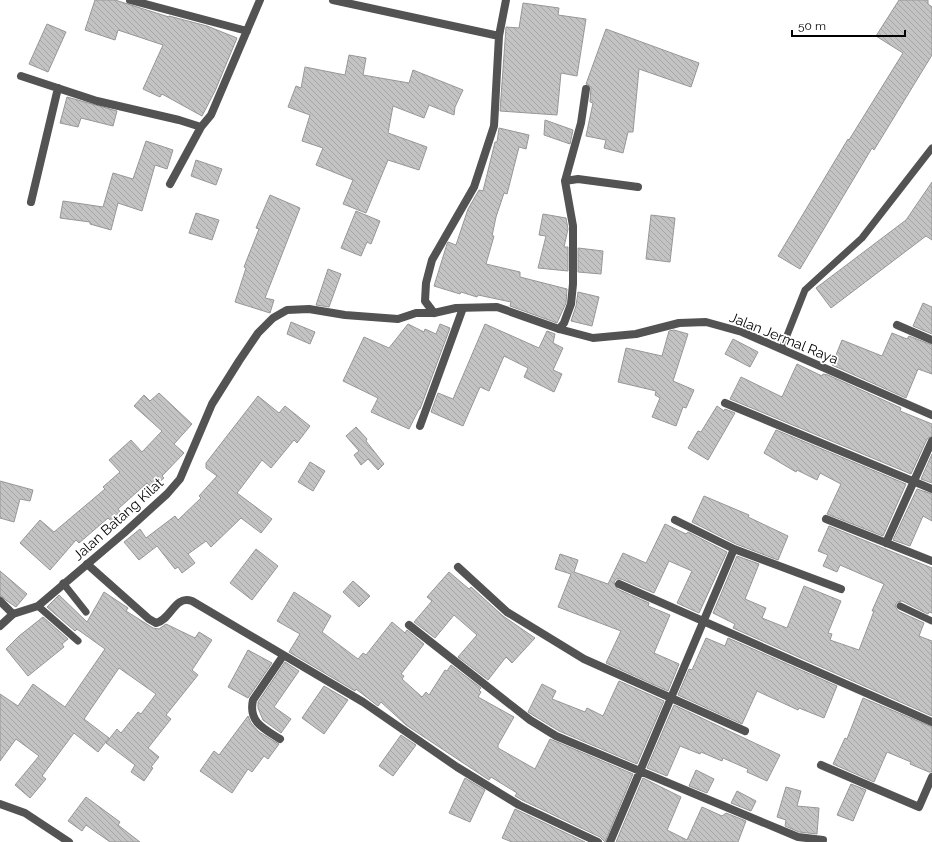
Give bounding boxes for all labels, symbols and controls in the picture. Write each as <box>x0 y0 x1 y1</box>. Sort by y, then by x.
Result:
scale bar <box>792 12 905 38</box>
text: 50 m <box>798 19 826 33</box>
street label: Jalan Jermal Raya <box>727 309 841 367</box>
street label: Jalan Batang Kilat <box>70 474 166 563</box>

